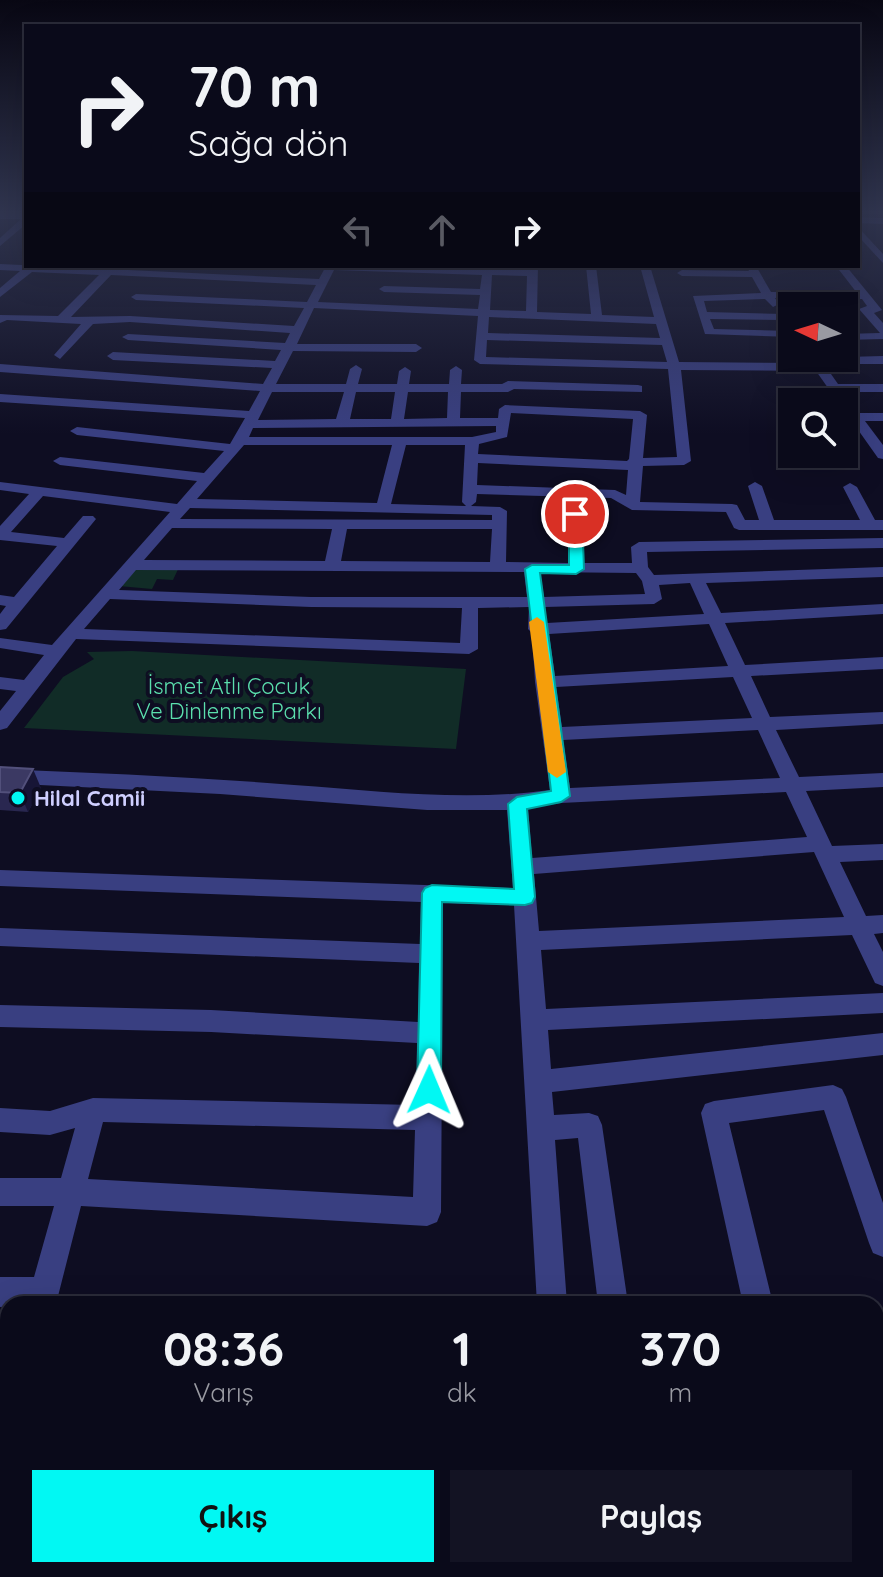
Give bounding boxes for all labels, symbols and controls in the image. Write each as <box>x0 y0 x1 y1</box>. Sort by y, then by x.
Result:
text: 70 m <box>188 51 320 121</box>
icon: right <box>56 56 160 160</box>
text: Sağa dön <box>188 120 349 165</box>
icon: left <box>336 208 380 252</box>
icon: ahead <box>420 208 464 252</box>
icon: right <box>504 208 548 252</box>
north arrow <box>778 292 858 372</box>
map controls <box>778 292 858 468</box>
button: search <box>778 388 858 468</box>
pin <box>541 480 609 548</box>
icon: arrive <box>553 492 597 536</box>
park label: İsmet Atlı Çocuk Ve Dinlenme Parkı <box>136 672 322 725</box>
place label: Hilal Camii <box>34 784 145 812</box>
marker: Hilal Camii <box>9 789 27 807</box>
position arrow <box>387 1048 471 1132</box>
text: 08:36 <box>163 1318 284 1378</box>
text: 1 <box>452 1318 471 1378</box>
text: 370 <box>640 1318 721 1378</box>
text: Varış <box>193 1376 254 1409</box>
text: dk <box>447 1376 477 1409</box>
text: m <box>668 1376 692 1409</box>
button: Çıkış <box>32 1470 434 1562</box>
button: Paylaş <box>450 1470 852 1562</box>

